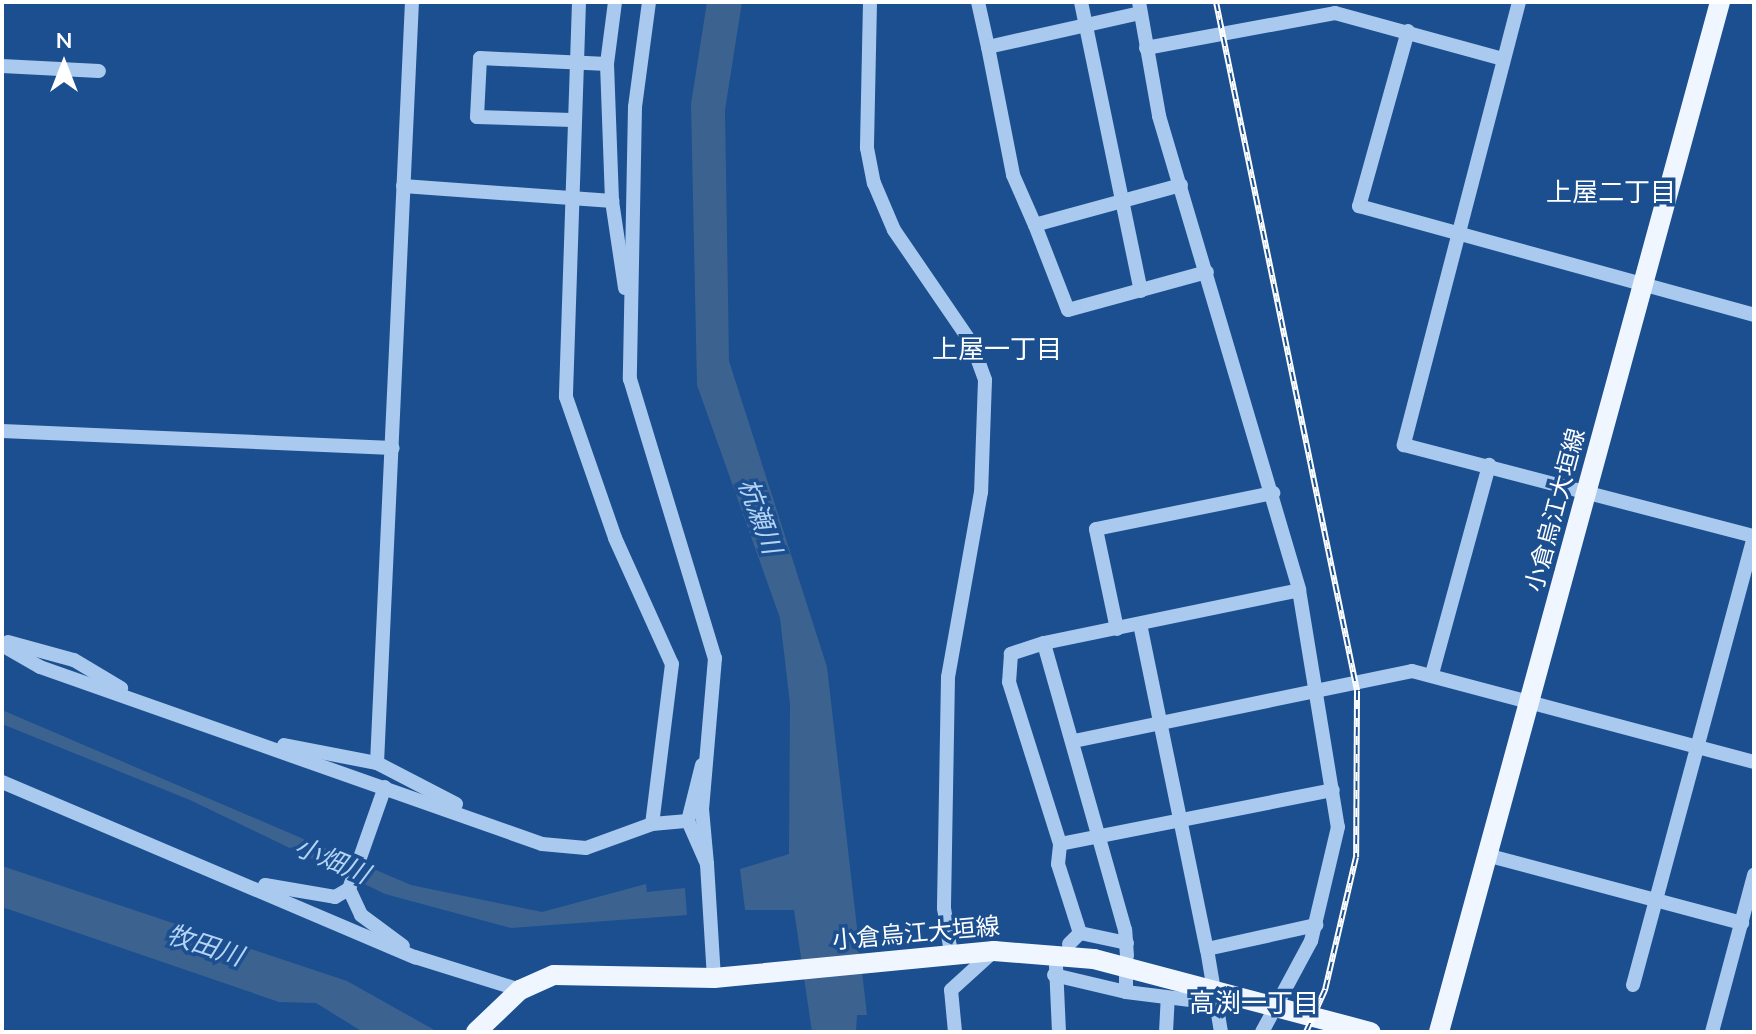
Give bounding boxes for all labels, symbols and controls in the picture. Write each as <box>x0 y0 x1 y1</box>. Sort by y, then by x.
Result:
north arrow <box>24 24 104 104</box>
text: N <box>56 26 72 54</box>
district label: 上屋二丁目 <box>1546 176 1676 208</box>
district label: 上屋一丁目 <box>932 333 1062 365</box>
street label: 小倉烏江大垣線 <box>1519 425 1591 595</box>
water label: 杭瀬川 <box>732 474 788 558</box>
water label: 小畑川 <box>290 830 374 890</box>
street label: 小倉烏江大垣線 <box>831 911 1001 955</box>
water label: 牧田川 <box>163 918 247 972</box>
district label: 高渕一丁目 <box>1189 987 1319 1019</box>

